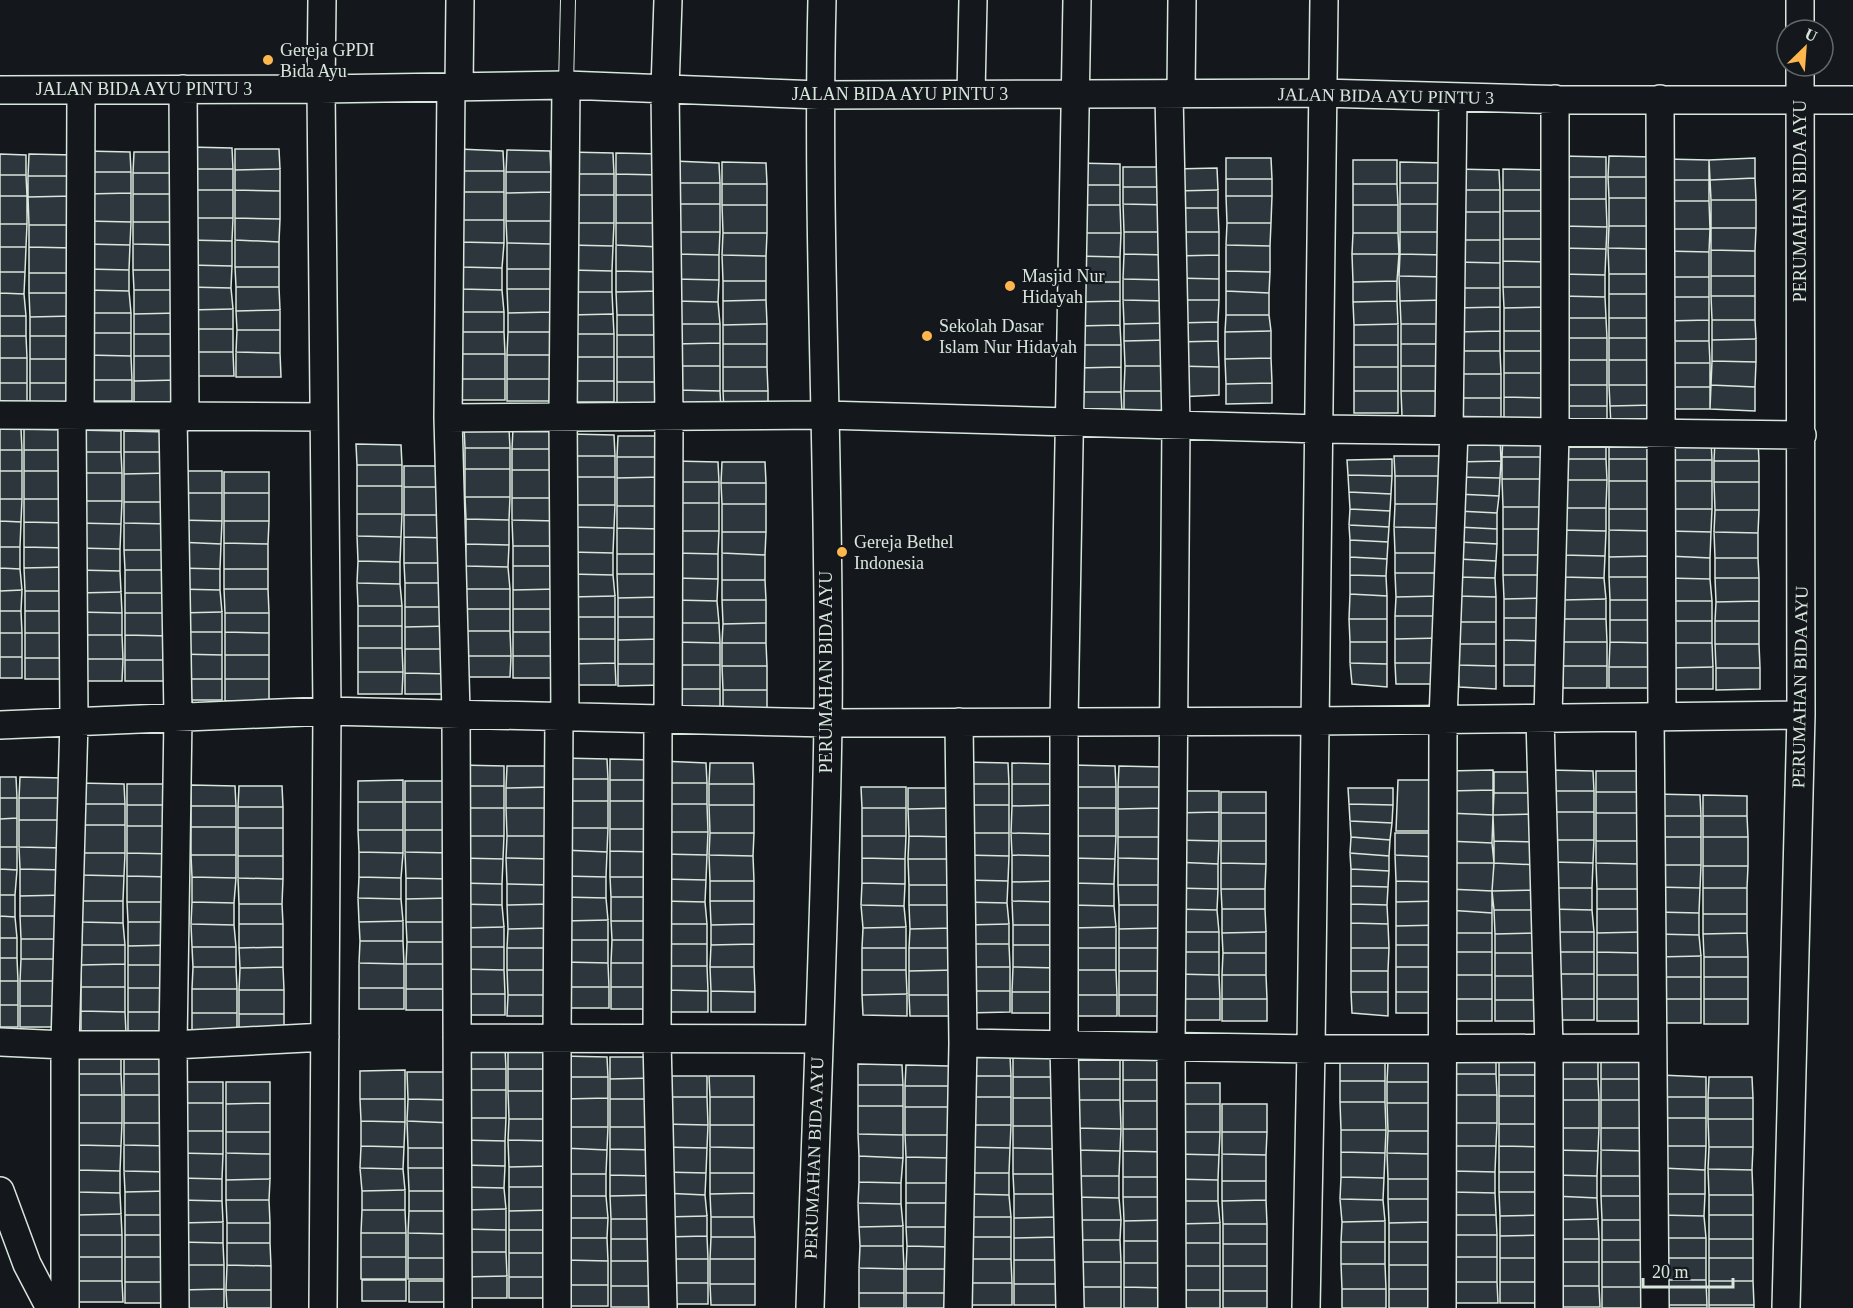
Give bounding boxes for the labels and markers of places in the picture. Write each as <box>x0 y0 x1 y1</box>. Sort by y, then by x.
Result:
place label: Gereja GPDI Bida Ayu <box>280 40 374 81</box>
marker: Gereja GPDI Bida Ayu <box>261 53 275 67</box>
place label: Masjid Nur Hidayah <box>1022 266 1105 307</box>
marker: Masjid Nur Hidayah <box>1003 279 1017 293</box>
place label: Sekolah Dasar Islam Nur Hidayah <box>939 316 1077 357</box>
marker: Sekolah Dasar Islam Nur Hidayah <box>920 329 934 343</box>
place label: Gereja Bethel Indonesia <box>854 532 953 573</box>
marker: Gereja Bethel Indonesia <box>835 545 849 559</box>

